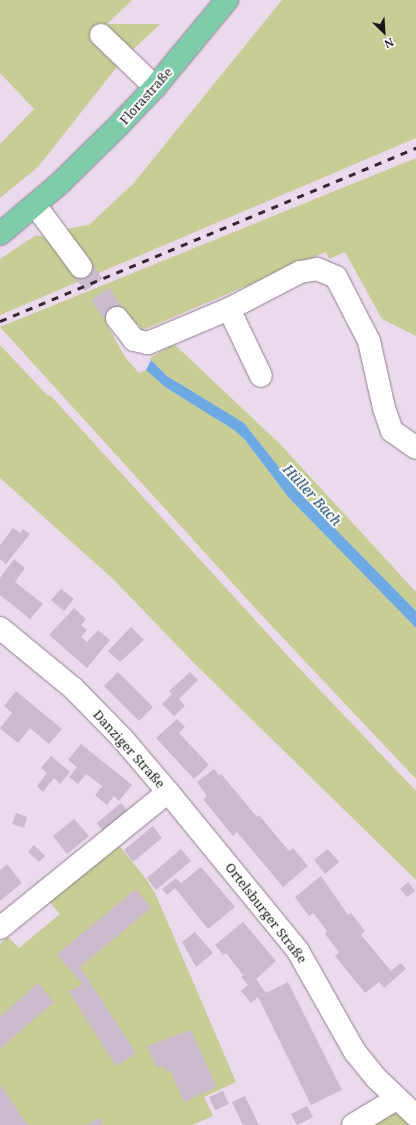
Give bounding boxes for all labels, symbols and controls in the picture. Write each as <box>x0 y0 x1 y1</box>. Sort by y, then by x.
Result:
north arrow <box>364 12 404 52</box>
text: N <box>382 35 396 52</box>
street label: Florastraße <box>116 64 176 128</box>
water label: Hüller Bach <box>279 461 345 529</box>
street label: Danziger Straße <box>90 707 168 791</box>
street label: Ortelsburger Straße <box>222 860 310 966</box>

